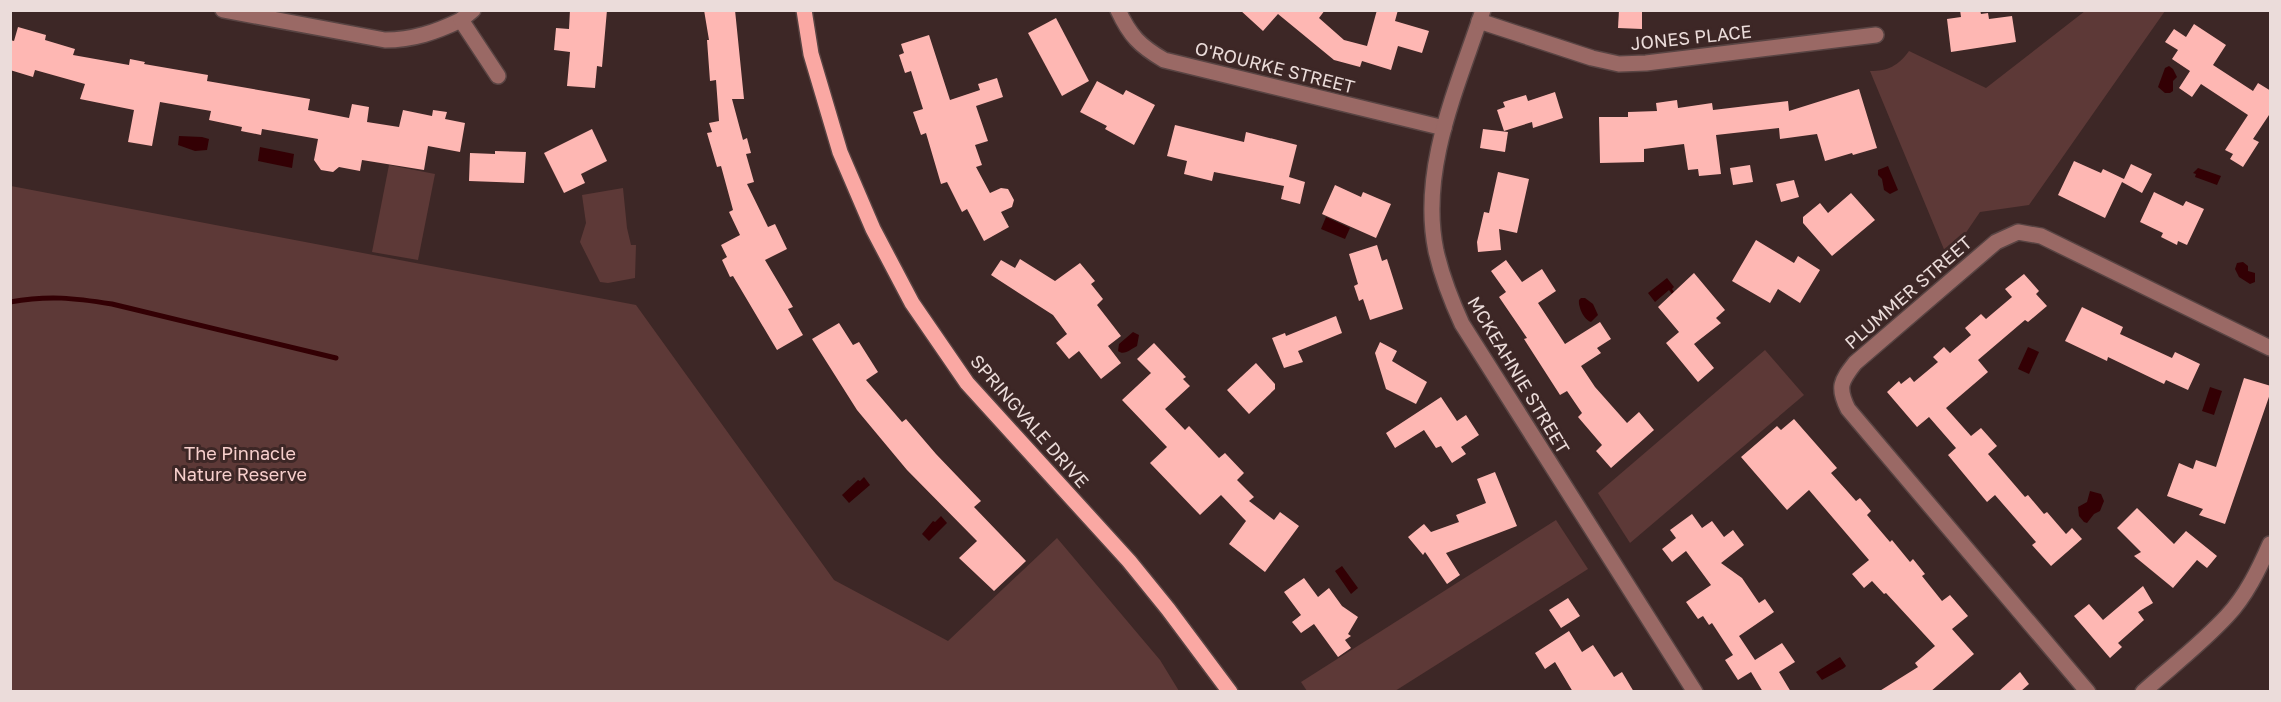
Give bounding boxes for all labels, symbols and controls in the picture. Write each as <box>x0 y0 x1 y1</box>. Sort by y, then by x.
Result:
street label: JONES PLACE <box>1629 20 1753 54</box>
street label: O'ROURKE STREET <box>1193 36 1357 98</box>
street label: PLUMMER STREET <box>1840 231 1976 353</box>
street label: MCKEAHNIE STREET <box>1463 292 1575 458</box>
street label: SPRINGVALE DRIVE <box>966 350 1094 492</box>
park label: The Pinnacle Nature Reserve <box>173 442 307 485</box>

